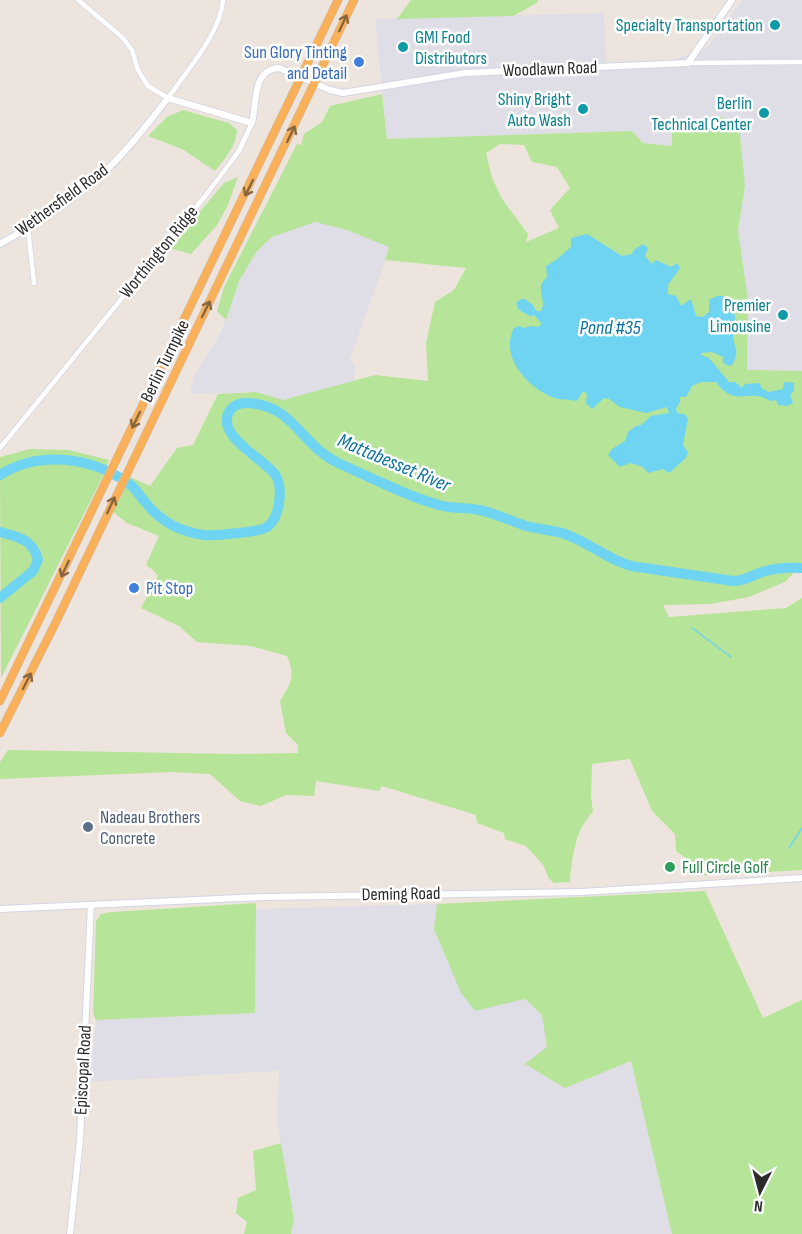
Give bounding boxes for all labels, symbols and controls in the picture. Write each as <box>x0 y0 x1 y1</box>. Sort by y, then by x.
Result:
one-way arrow <box>339 14 350 32</box>
place label: Specialty Transportation <box>616 15 763 36</box>
marker: Specialty Transportation <box>768 18 782 32</box>
place label: GMI Food Distributors <box>415 27 487 69</box>
marker: GMI Food Distributors <box>396 40 410 54</box>
place label: Sun Glory Tinting and Detail <box>244 42 347 84</box>
marker: Sun Glory Tinting and Detail <box>352 55 366 69</box>
street label: Woodlawn Road <box>502 57 598 81</box>
place label: Shiny Bright Auto Wash <box>498 89 572 131</box>
place label: Berlin Technical Center <box>651 93 752 135</box>
marker: Shiny Bright Auto Wash <box>576 102 590 116</box>
marker: Berlin Technical Center <box>757 106 771 120</box>
one-way arrow <box>286 125 298 143</box>
street label: Wethersfield Road <box>12 159 112 241</box>
one-way arrow <box>243 178 255 196</box>
street label: Worthington Ridge <box>115 202 203 302</box>
place label: Premier Limousine <box>710 295 771 337</box>
one-way arrow <box>201 301 213 319</box>
marker: Premier Limousine <box>776 308 790 322</box>
street label: Berlin Turnpike <box>136 316 194 406</box>
water label: Pond #35 <box>579 316 642 340</box>
one-way arrow <box>130 410 142 428</box>
water label: Mattabesset River <box>334 429 455 498</box>
one-way arrow <box>106 497 118 515</box>
one-way arrow <box>58 560 70 578</box>
place label: Pit Stop <box>146 578 193 599</box>
marker: Pit Stop <box>127 581 141 595</box>
one-way arrow <box>21 672 33 690</box>
place label: Nadeau Brothers Concrete <box>100 807 200 849</box>
marker: Nadeau Brothers Concrete <box>81 820 95 834</box>
place label: Full Circle Golf <box>682 857 769 878</box>
marker: Full Circle Golf <box>663 860 677 874</box>
street label: Deming Road <box>361 883 441 905</box>
street label: Episcopal Road <box>70 1025 96 1115</box>
north arrow <box>730 1162 790 1222</box>
text: N <box>753 1196 764 1215</box>

